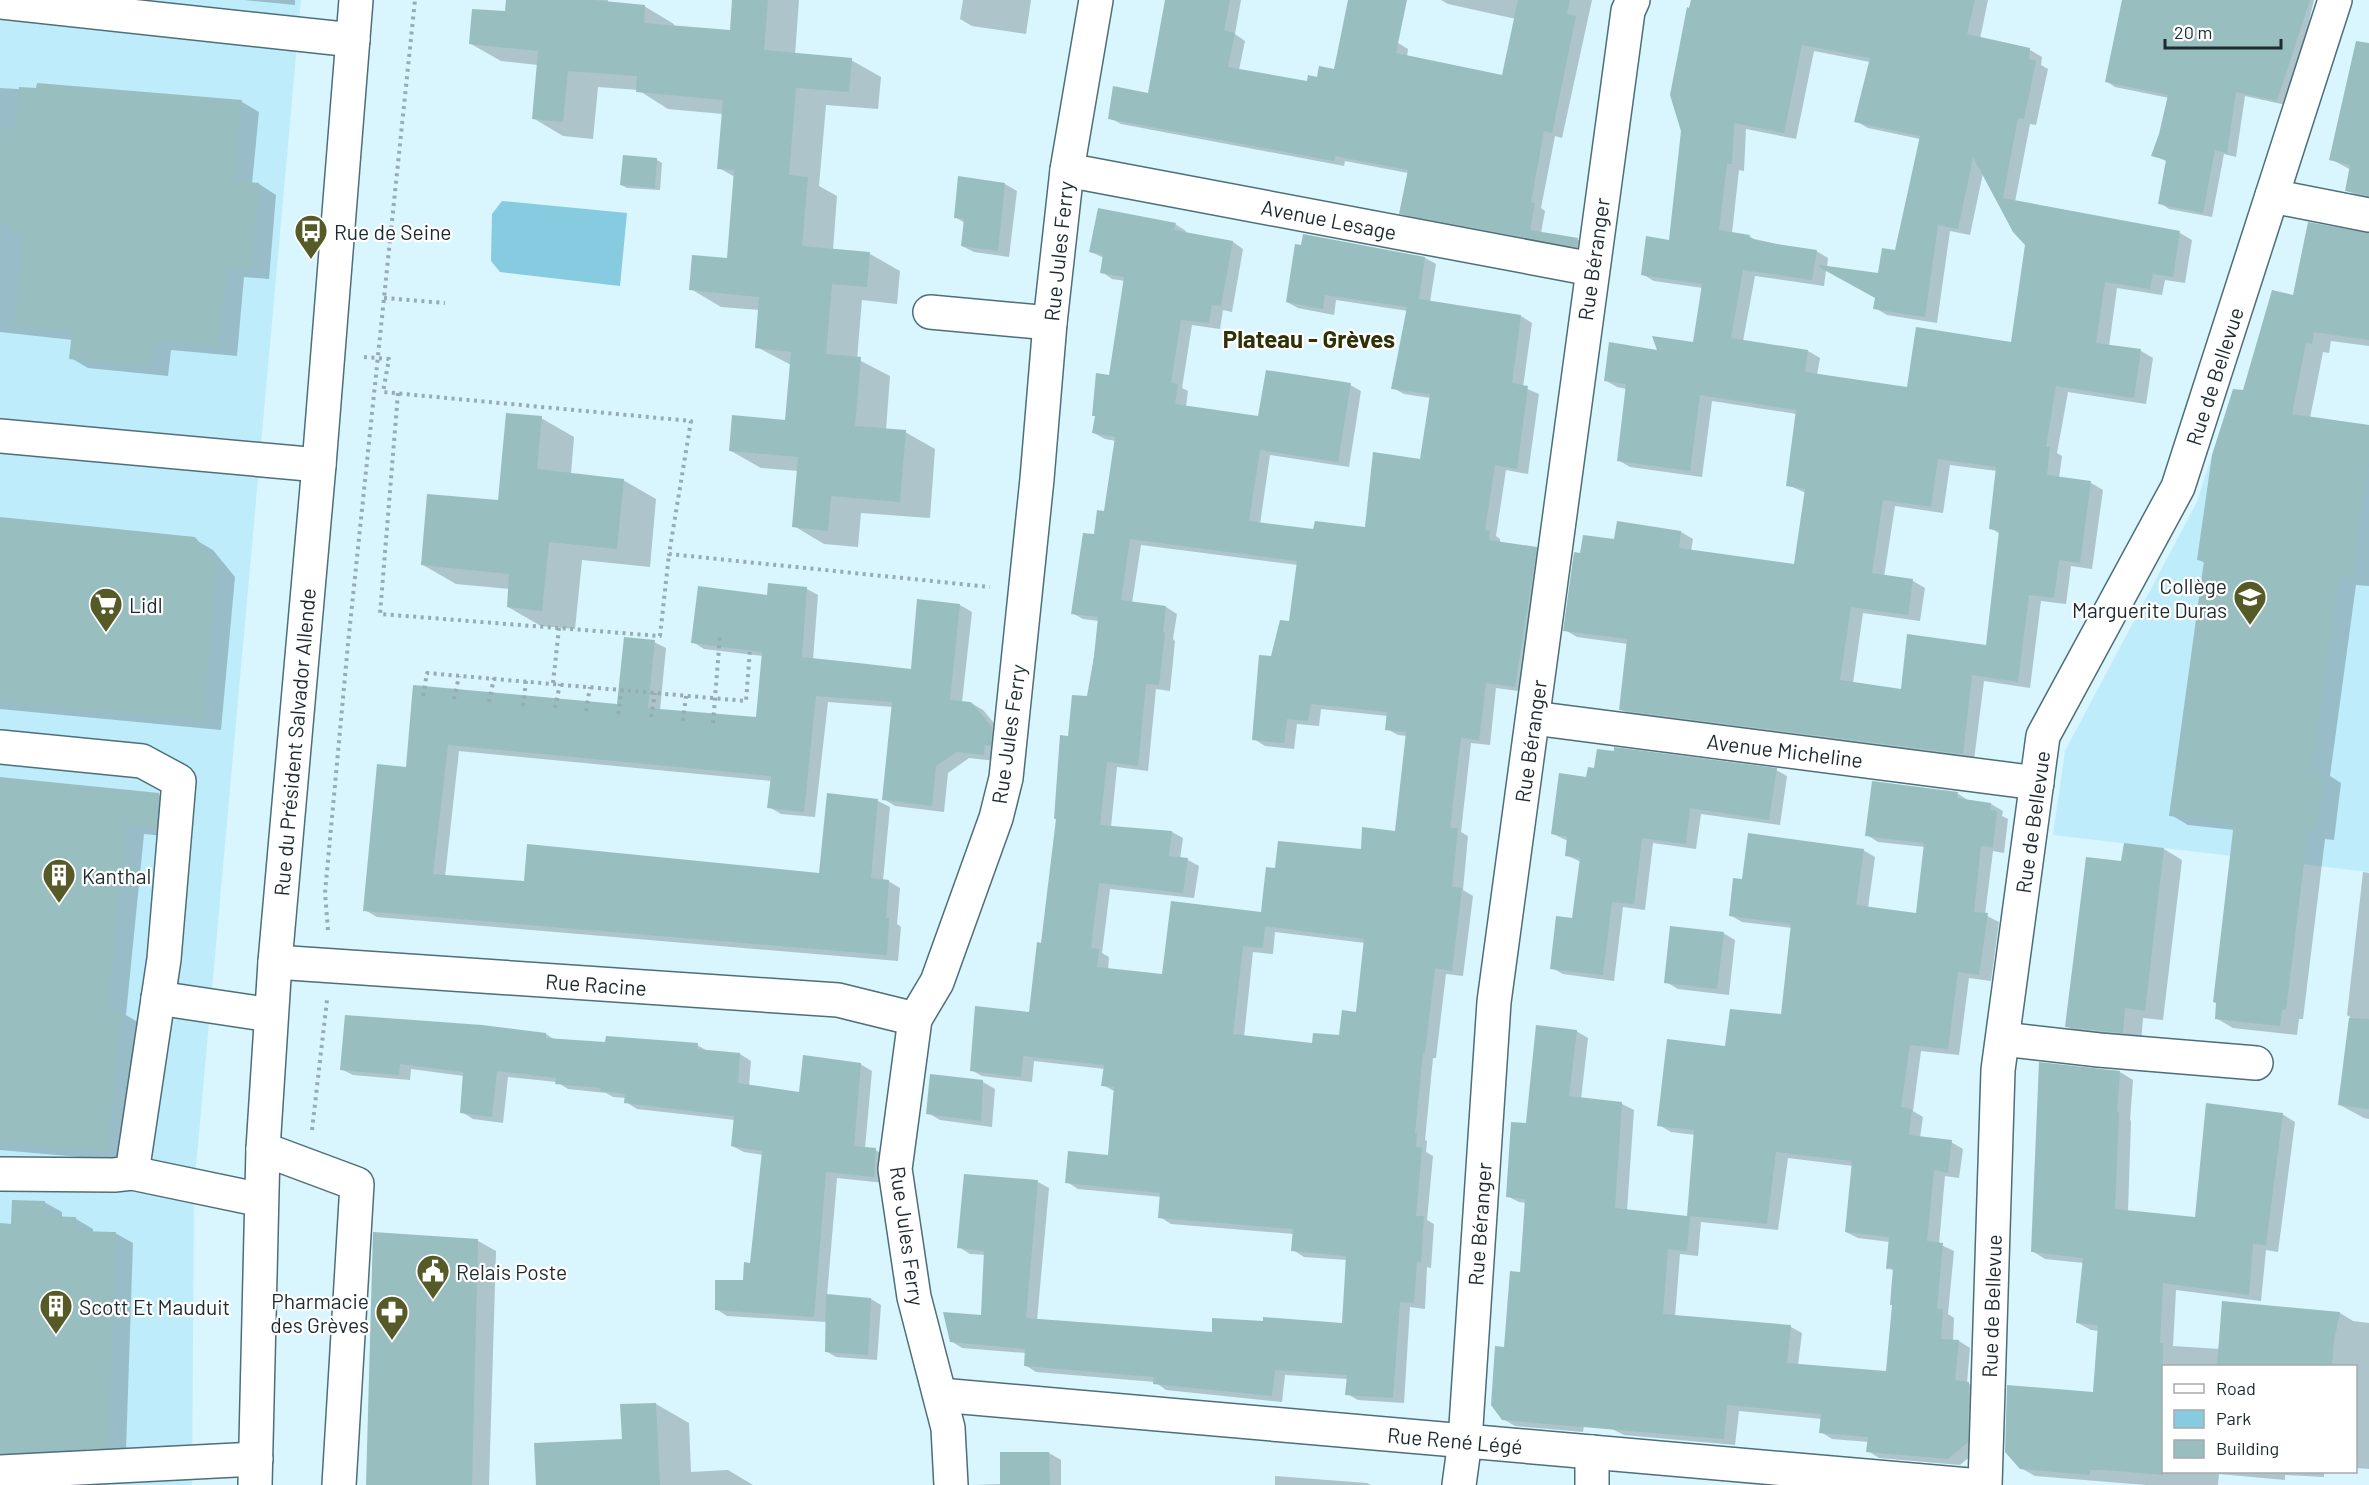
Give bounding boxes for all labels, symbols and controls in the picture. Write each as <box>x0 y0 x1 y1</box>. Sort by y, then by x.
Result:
scale bar <box>2165 12 2280 50</box>
text: 20 m <box>2174 21 2212 43</box>
street label: Rue Jules Ferry <box>1038 179 1078 322</box>
street label: Avenue Lesage <box>1259 194 1399 244</box>
street label: Rue Béranger <box>1572 196 1614 322</box>
bus stop icon: Rue de Seine <box>293 213 329 260</box>
place label: Rue de Seine <box>334 219 452 244</box>
street label: Rue de Bellevue <box>2180 304 2248 448</box>
district label: Plateau - Grèves <box>1223 324 1395 353</box>
place label: Collège Marguerite Duras <box>2072 573 2227 622</box>
school or university icon: Collège Marguerite Duras <box>2232 579 2268 626</box>
supermarket icon: Lidl <box>88 586 124 633</box>
street label: Rue du Président Salvador Allende <box>268 587 320 897</box>
place label: Lidl <box>129 592 163 617</box>
street label: Rue Jules Ferry <box>986 662 1030 805</box>
street label: Rue Béranger <box>1509 678 1551 804</box>
street label: Avenue Micheline <box>1705 728 1865 772</box>
street label: Rue de Bellevue <box>2010 749 2054 895</box>
building icon: Kanthal <box>41 857 77 904</box>
place label: Kanthal <box>82 863 151 888</box>
street label: Rue Racine <box>544 968 648 1000</box>
street label: Rue Béranger <box>1462 1161 1496 1287</box>
street label: Rue Jules Ferry <box>886 1165 930 1308</box>
street label: Rue de Bellevue <box>1976 1234 2006 1378</box>
public building icon: Relais Poste <box>415 1253 451 1300</box>
place label: Relais Poste <box>456 1259 567 1284</box>
building icon: Scott Et Mauduit <box>38 1288 74 1335</box>
place label: Pharmacie des Grèves <box>270 1288 369 1337</box>
place label: Scott Et Mauduit <box>79 1294 230 1319</box>
pharmacy icon: Pharmacie des Grèves <box>374 1294 410 1341</box>
legend <box>2162 1365 2357 1473</box>
text: Road <box>2216 1377 2256 1399</box>
text: Park <box>2216 1407 2251 1429</box>
street label: Rue René Légé <box>1386 1422 1524 1458</box>
text: Building <box>2216 1437 2279 1459</box>

